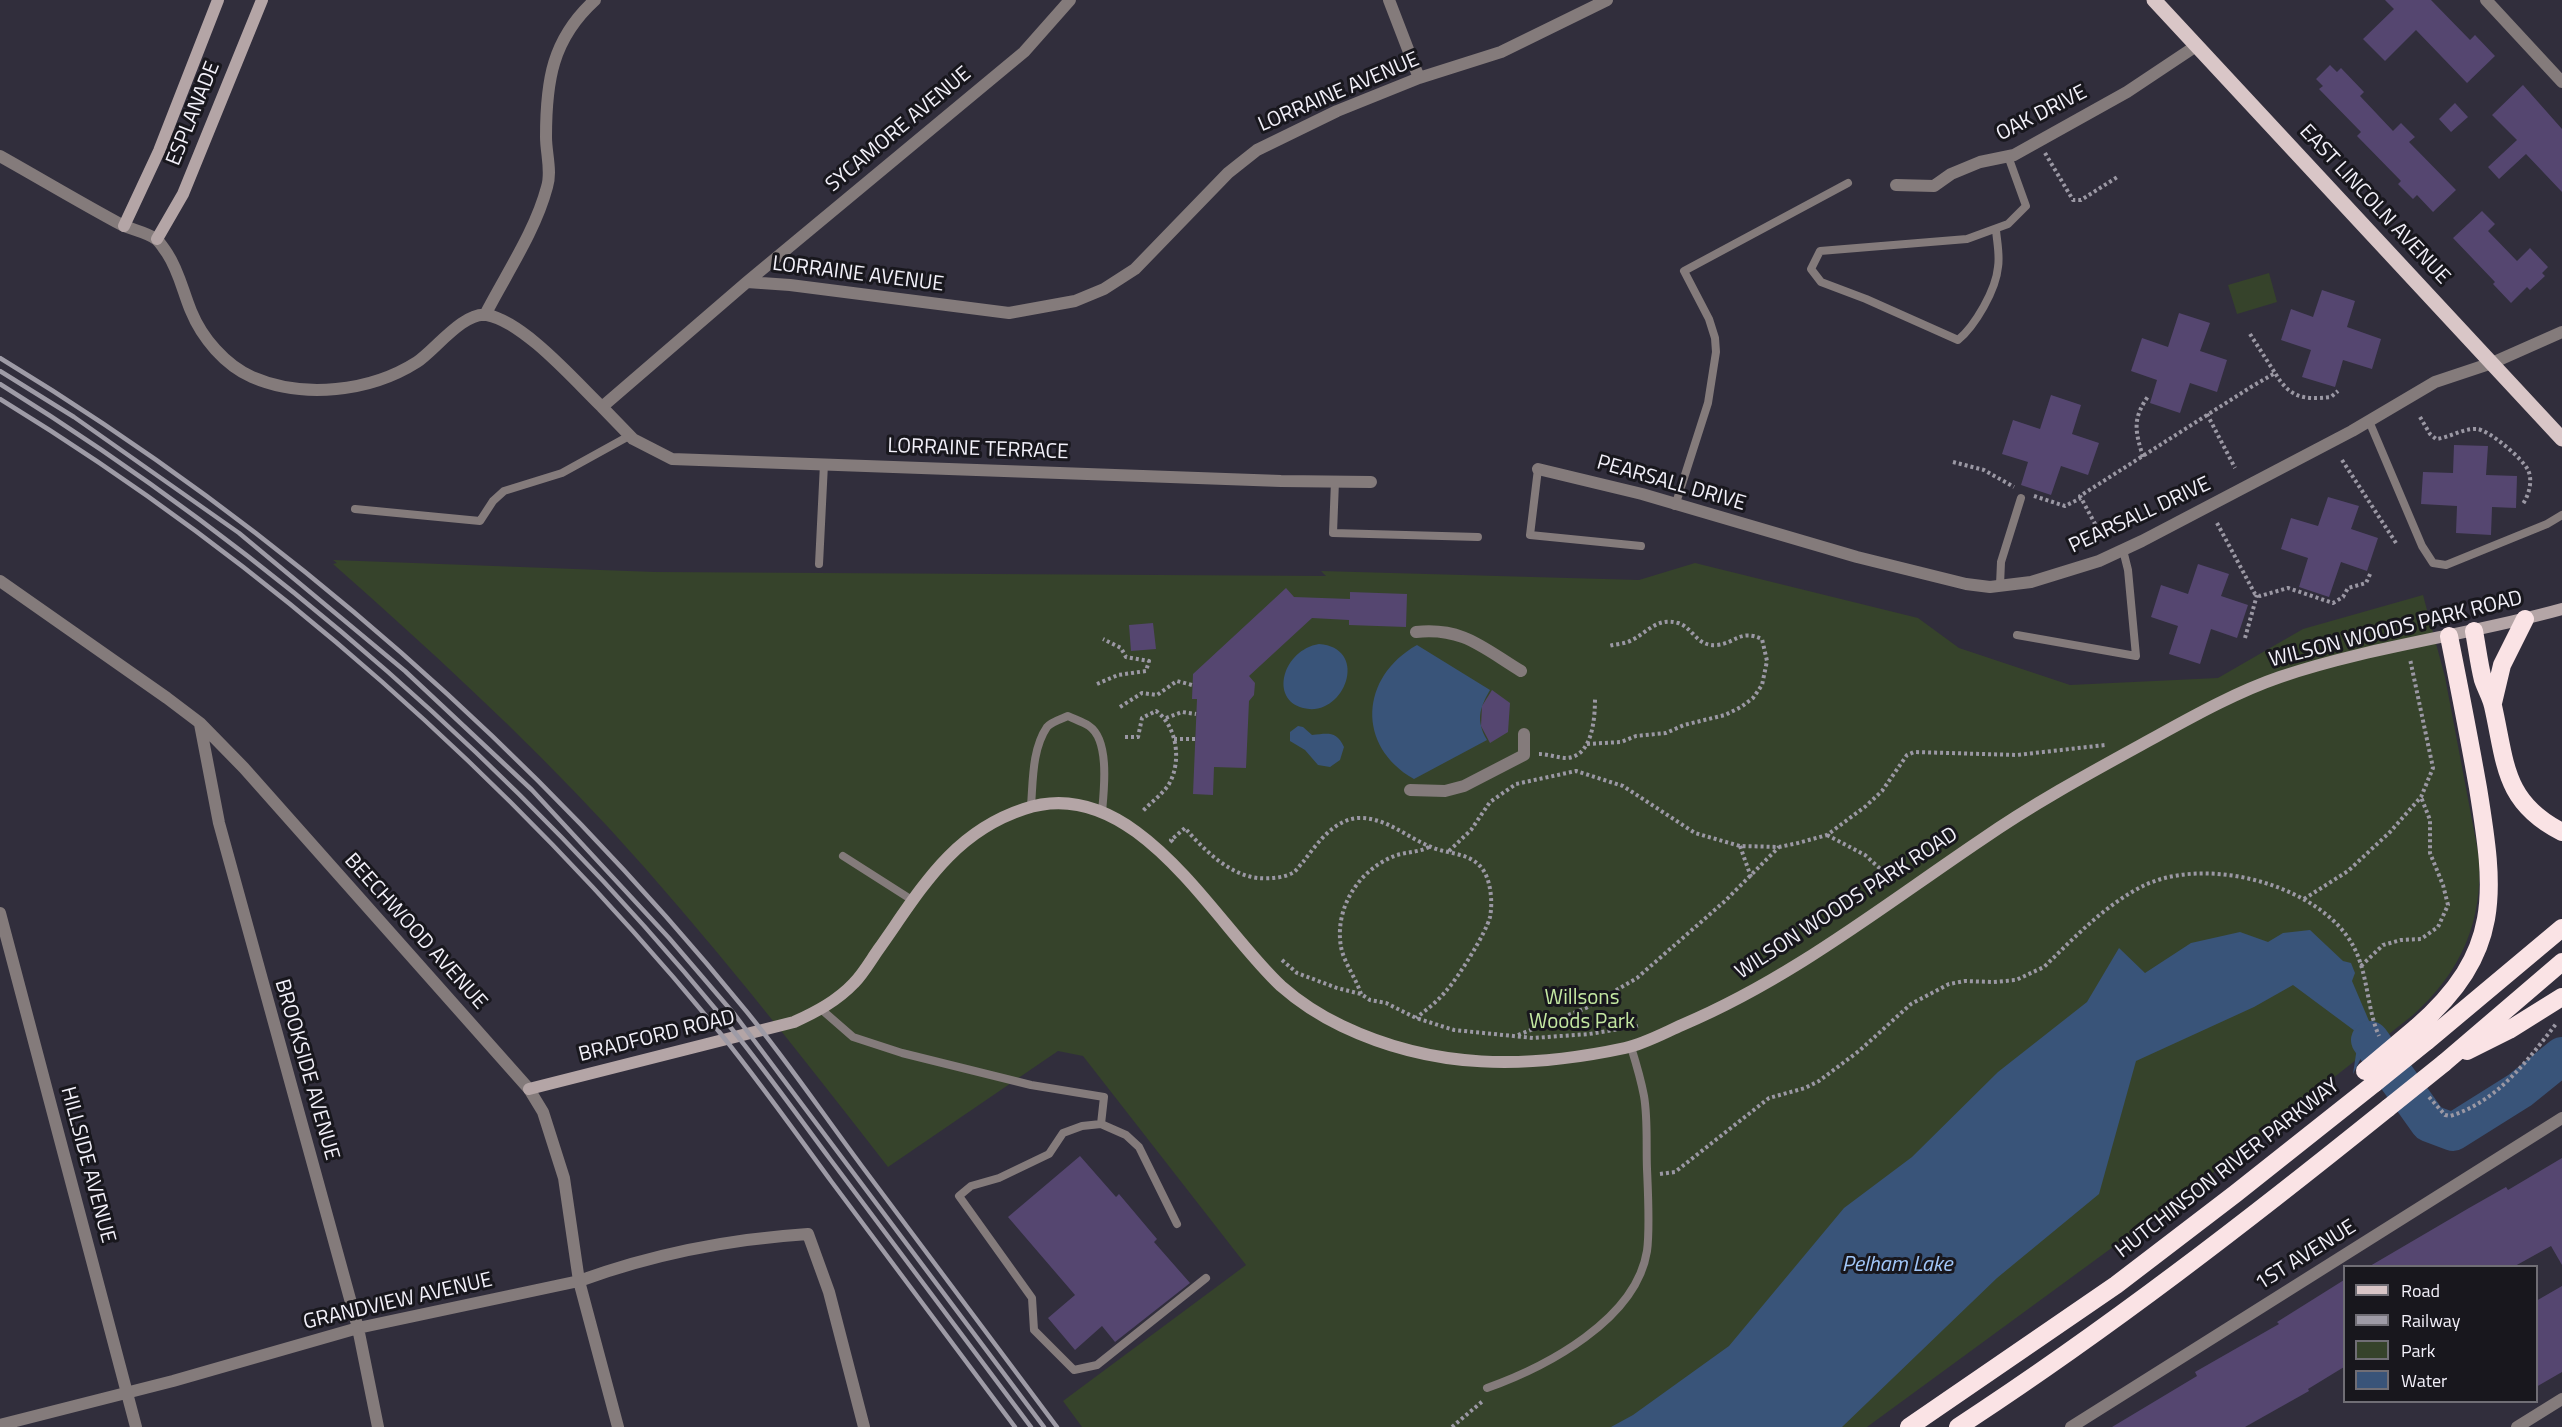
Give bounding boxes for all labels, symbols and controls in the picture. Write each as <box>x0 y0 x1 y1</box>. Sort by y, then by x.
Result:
street label: LORRAINE AVENUE <box>1255 48 1423 138</box>
street label: ESPLANADE <box>162 58 226 170</box>
street label: SYCAMORE AVENUE <box>821 62 977 198</box>
street label: OAK DRIVE <box>1993 80 2091 148</box>
street label: EAST LINCOLN AVENUE <box>2293 120 2455 290</box>
street label: LORRAINE AVENUE <box>771 252 945 298</box>
street label: LORRAINE TERRACE <box>887 434 1069 466</box>
street label: PEARSALL DRIVE <box>1594 451 1748 517</box>
street label: PEARSALL DRIVE <box>2065 472 2215 560</box>
street label: WILSON WOODS PARK ROAD <box>2267 586 2525 674</box>
street label: WILSON WOODS PARK ROAD <box>1731 823 1963 985</box>
street label: BEECHWOOD AVENUE <box>338 849 492 1015</box>
street label: BROOKSIDE AVENUE <box>268 977 344 1163</box>
park label: Willsons Woods Park <box>1529 986 1635 1036</box>
street label: BRADFORD ROAD <box>576 1005 738 1069</box>
street label: HUTCHINSON RIVER PARKWAY <box>2111 1074 2345 1264</box>
street label: HILLSIDE AVENUE <box>54 1084 120 1246</box>
street label: 1ST AVENUE <box>2251 1215 2361 1297</box>
water label: Pelham Lake <box>1842 1253 1952 1279</box>
legend <box>2343 1265 2538 1403</box>
street label: GRANDVIEW AVENUE <box>301 1268 495 1336</box>
text: Road <box>2401 1277 2440 1304</box>
text: Railway <box>2401 1307 2460 1334</box>
text: Park <box>2401 1337 2435 1364</box>
text: Water <box>2401 1367 2447 1394</box>

